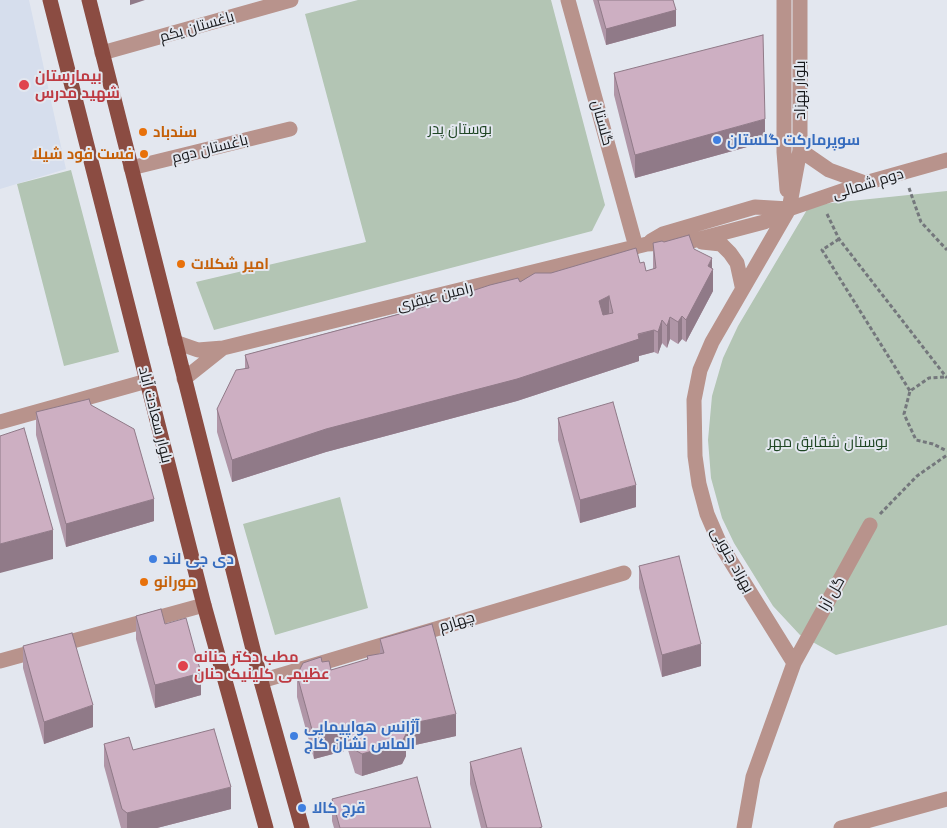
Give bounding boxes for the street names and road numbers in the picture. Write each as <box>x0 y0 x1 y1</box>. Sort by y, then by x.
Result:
street label: باغستان یکم <box>158 8 236 46</box>
street label: بلوار بهزاد <box>791 60 809 120</box>
street label: گلستان <box>587 98 617 148</box>
street label: باغستان دوم <box>170 131 250 167</box>
street label: دوم شمالی <box>830 165 906 203</box>
street label: رامین عبقری <box>395 279 475 315</box>
street label: بلوار سعادت آباد <box>134 365 176 465</box>
street label: بهزاد جنوبی <box>707 524 757 596</box>
street label: گل آرا <box>815 574 849 614</box>
street label: چهارم <box>437 608 477 636</box>

